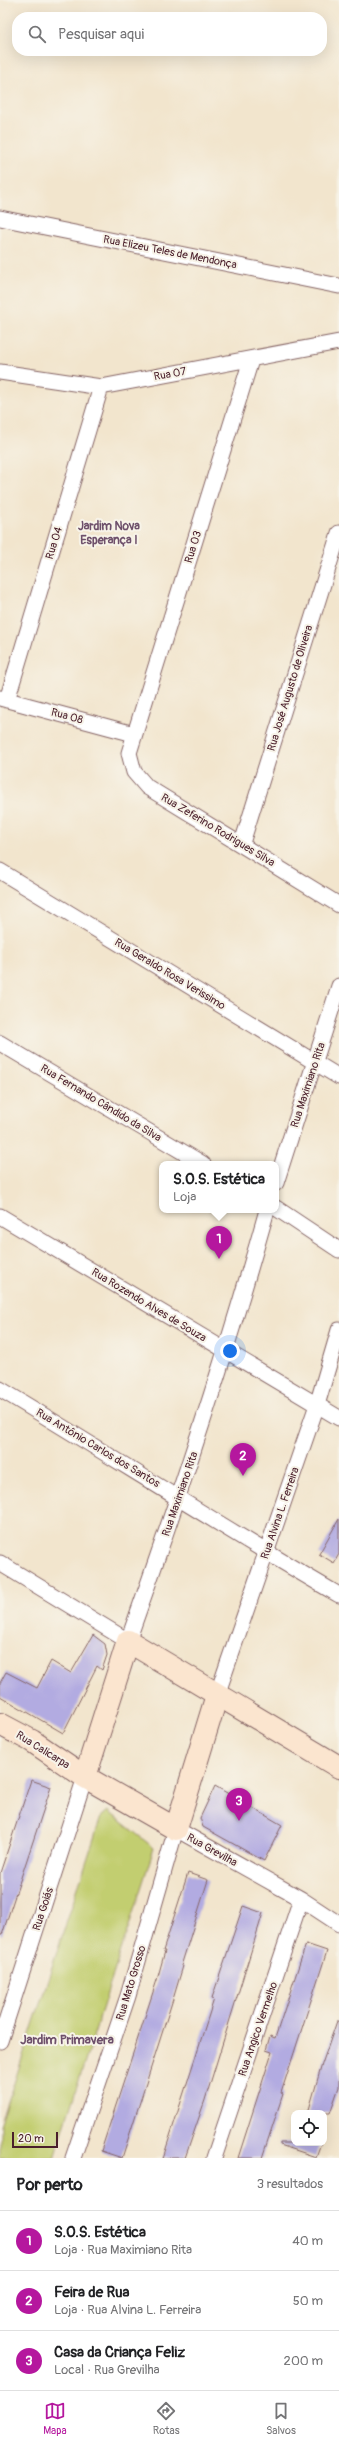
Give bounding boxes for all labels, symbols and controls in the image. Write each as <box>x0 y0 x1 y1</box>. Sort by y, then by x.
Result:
search box <box>12 12 327 56</box>
icon: search <box>26 23 48 45</box>
text: Pesquisar aqui <box>58 25 144 44</box>
street label: Rua Elizeu Teles de Mendonça <box>102 233 238 271</box>
street label: Rua 07 <box>153 365 187 383</box>
district label: Jardim Nova Esperança I <box>78 519 140 548</box>
street label: Rua 04 <box>43 525 65 561</box>
street label: Rua 03 <box>182 529 204 565</box>
street label: Rua José Augusto de Oliveira <box>265 623 315 753</box>
street label: Rua 08 <box>50 706 85 727</box>
street label: Rua Zeferino Rodrigues Silva <box>159 791 277 869</box>
street label: Rua Geraldo Rosa Verissimo <box>112 936 228 1012</box>
street label: Rua Maximiano Rita <box>288 1041 328 1129</box>
street label: Rua Fernando Cândido da Silva <box>38 1062 164 1144</box>
popup <box>159 1161 279 1213</box>
text: S.O.S. Estética <box>173 1170 265 1189</box>
text: Loja <box>173 1189 196 1205</box>
pin: 1 <box>206 1226 232 1259</box>
street label: Rua Rozendo Alves de Souza <box>89 1266 209 1344</box>
your location <box>220 1341 240 1361</box>
street label: Rua Antônio Carlos dos Santos <box>34 1406 162 1490</box>
pin: 2 <box>230 1443 256 1476</box>
street label: Rua Maximiano Rita <box>159 1450 201 1538</box>
street label: Rua Alvina L. Ferreira <box>258 1465 302 1561</box>
street label: Rua Calicarpa <box>14 1728 72 1772</box>
pin: 3 <box>226 1788 252 1821</box>
street label: Rua Grevilha <box>185 1831 239 1869</box>
street label: Rua Goiás <box>30 1886 56 1932</box>
street label: Rua Mato Grosso <box>113 1944 149 2022</box>
street label: Rua Angico Vermelho <box>236 1980 280 2078</box>
district label: Jardim Primavera <box>20 2032 114 2048</box>
map controls <box>291 2110 327 2146</box>
button: locate <box>291 2110 327 2146</box>
scale bar <box>12 2130 58 2149</box>
text: 20 m <box>18 2132 44 2145</box>
text: Por perto <box>16 2174 83 2195</box>
text: 3 resultados <box>257 2176 323 2192</box>
text: S.O.S. Estética <box>54 2223 146 2242</box>
text: 1 <box>26 2233 32 2249</box>
text: 40 m <box>292 2233 323 2249</box>
text: Loja · Rua Maximiano Rita <box>54 2242 192 2258</box>
text: Feira de Rua <box>54 2283 130 2302</box>
text: 2 <box>25 2293 33 2309</box>
text: 50 m <box>293 2293 323 2309</box>
text: Loja · Rua Alvina L. Ferreira <box>54 2302 201 2318</box>
text: Casa da Criança Feliz <box>54 2343 185 2362</box>
text: 3 <box>25 2353 33 2369</box>
text: 200 m <box>284 2353 323 2369</box>
text: Local · Rua Grevilha <box>54 2362 160 2378</box>
tab: Mapa <box>43 2400 67 2437</box>
tab: Rotas <box>153 2400 180 2437</box>
tab: Salvos <box>266 2400 296 2437</box>

